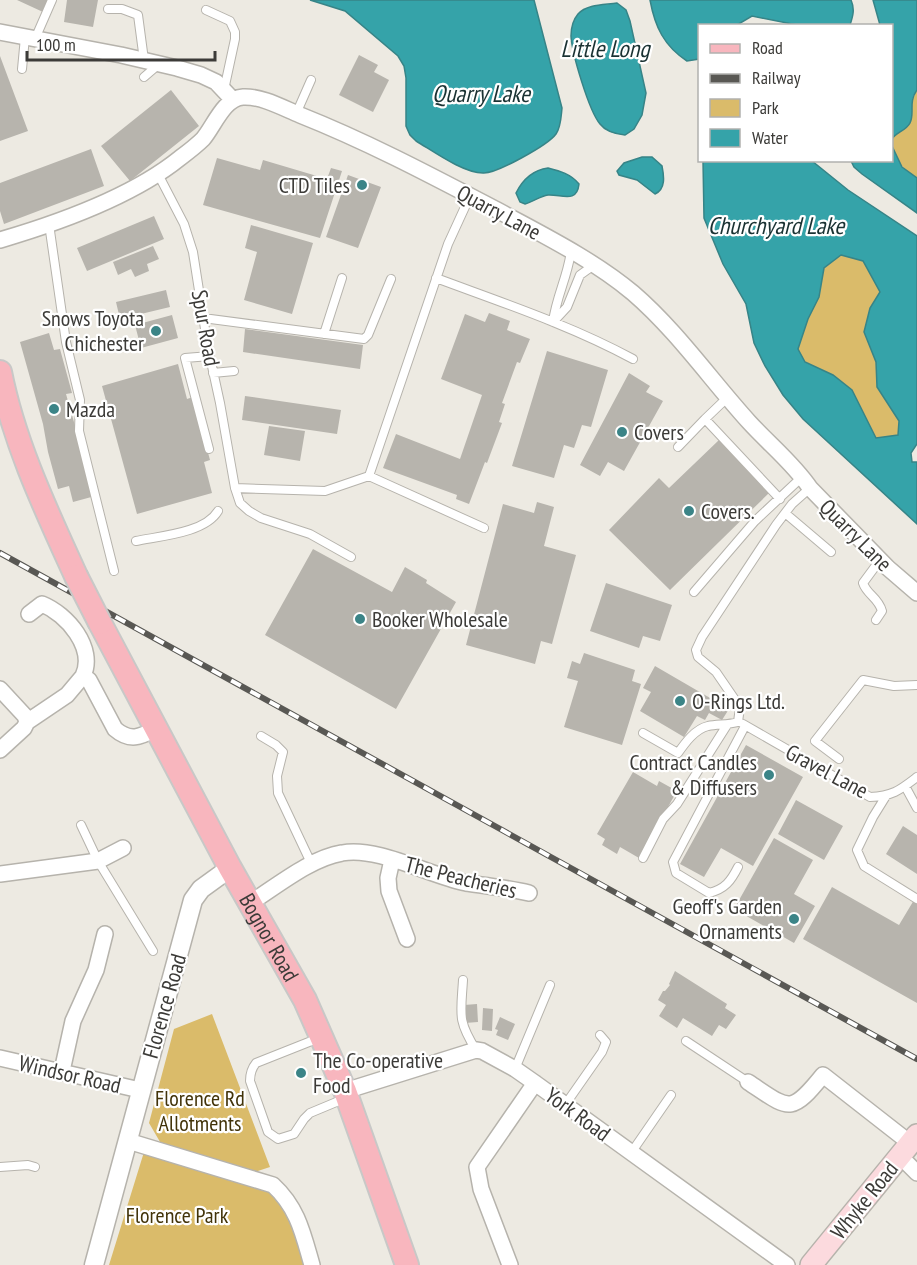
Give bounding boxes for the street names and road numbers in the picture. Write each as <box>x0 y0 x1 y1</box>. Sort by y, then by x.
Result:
street label: Quarry Lane <box>452 178 546 246</box>
street label: Spur Road <box>186 288 226 368</box>
street label: Quarry Lane <box>814 493 898 577</box>
street label: Gravel Lane <box>781 738 873 804</box>
street label: The Peacheries <box>402 850 520 904</box>
street label: Bognor Road <box>233 888 305 986</box>
street label: Florence Road <box>136 951 192 1061</box>
street label: Windsor Road <box>16 1049 124 1099</box>
street label: York Road <box>540 1081 616 1147</box>
street label: Whyke Road <box>824 1155 904 1245</box>

